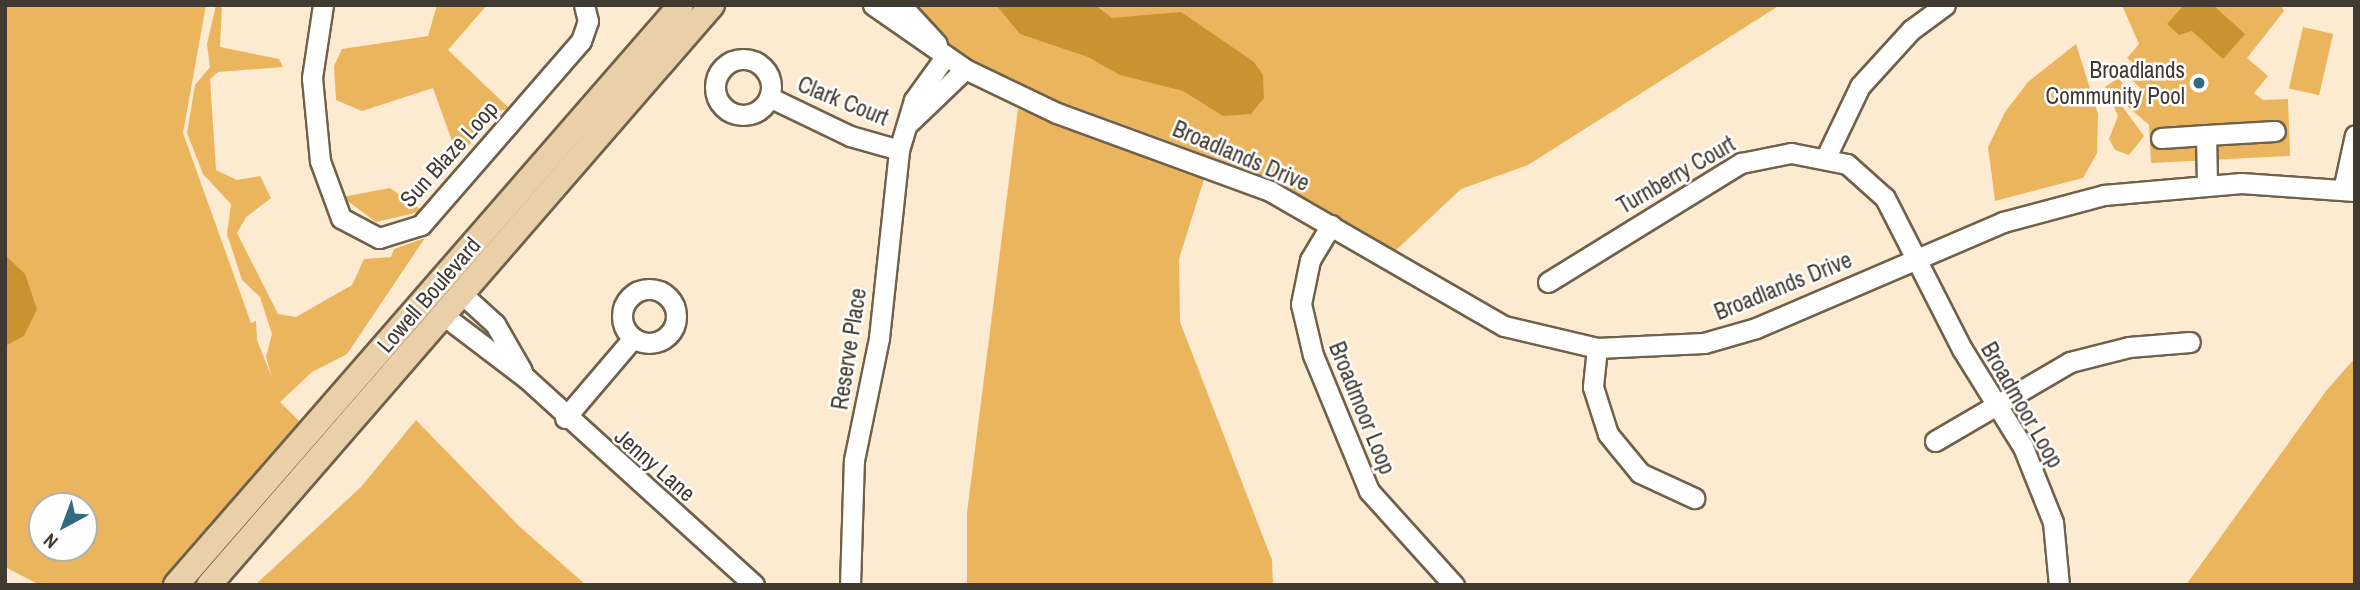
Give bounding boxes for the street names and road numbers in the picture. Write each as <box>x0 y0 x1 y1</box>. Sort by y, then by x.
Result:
street label: Clark Court <box>794 70 892 132</box>
street label: Sun Blaze Loop <box>394 95 504 213</box>
street label: Broadlands Drive <box>1169 115 1313 197</box>
street label: Turnberry Court <box>1612 130 1740 220</box>
street label: Lowell Boulevard <box>371 232 487 358</box>
street label: Broadlands Drive <box>1710 246 1856 326</box>
street label: Reserve Place <box>826 286 872 412</box>
street label: Broadmoor Loop <box>1975 337 2069 473</box>
street label: Broadmoor Loop <box>1323 338 1401 478</box>
street label: Jenny Lane <box>609 423 701 507</box>

